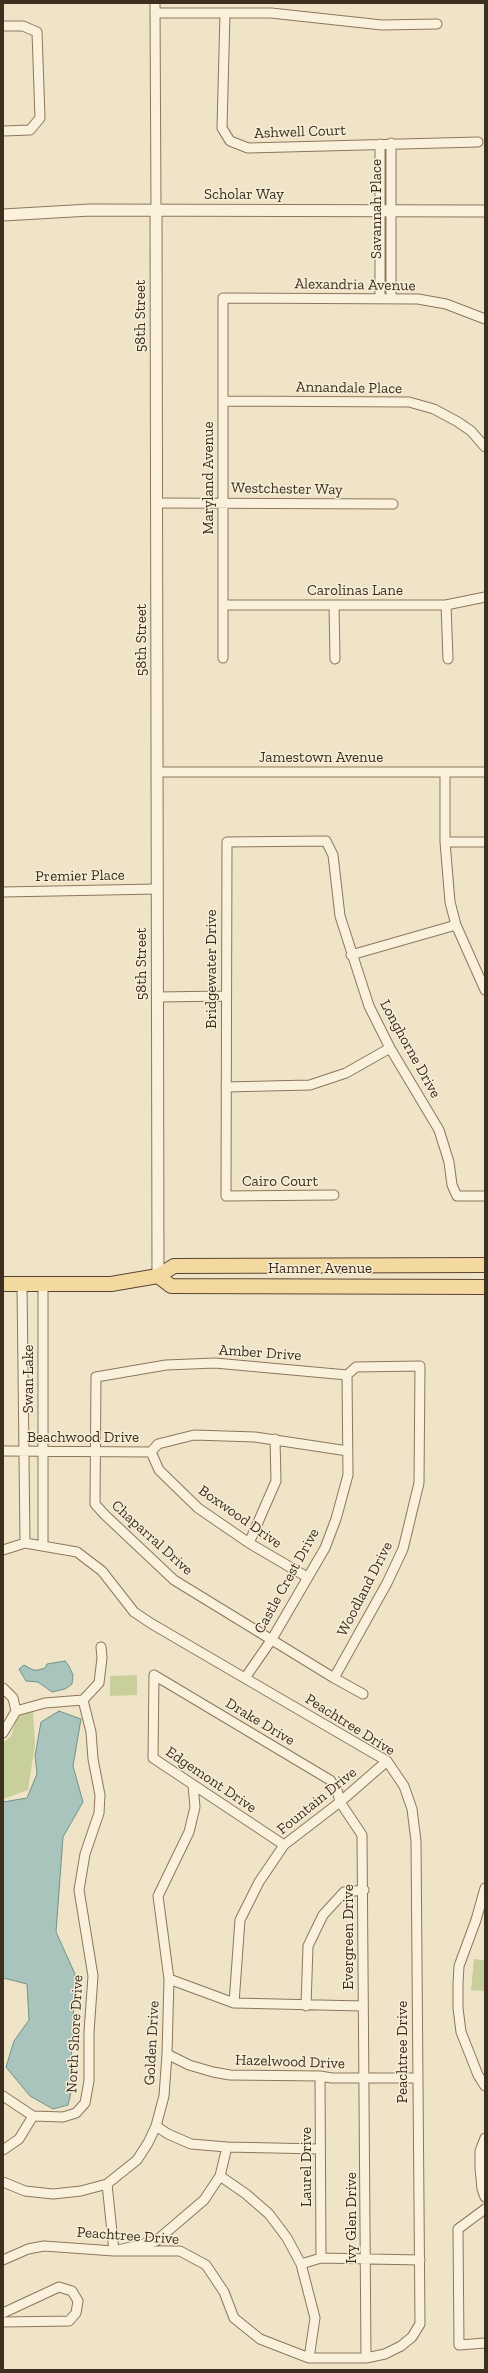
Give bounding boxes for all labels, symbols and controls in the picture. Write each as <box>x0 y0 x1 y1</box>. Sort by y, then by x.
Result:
street label: Ashwell Court <box>254 121 346 143</box>
street label: Savannah Place <box>368 159 386 259</box>
street label: Scholar Way <box>204 186 284 204</box>
street label: Alexandria Avenue <box>294 275 416 295</box>
street label: 58th Street <box>132 280 150 352</box>
street label: Annandale Place <box>296 378 402 398</box>
street label: Maryland Avenue <box>200 421 218 535</box>
street label: Westchester Way <box>231 479 343 499</box>
street label: Carolinas Lane <box>307 582 403 600</box>
street label: 58th Street <box>133 604 151 676</box>
street label: Jamestown Avenue <box>259 749 383 767</box>
street label: Premier Place <box>35 866 125 886</box>
street label: Bridgewater Drive <box>203 909 221 1029</box>
street label: 58th Street <box>133 928 151 1000</box>
street label: Longhorne Drive <box>376 997 444 1101</box>
street label: Cairo Court <box>242 1173 318 1191</box>
street label: Hamner Avenue <box>268 1260 372 1278</box>
street label: Amber Drive <box>218 1341 302 1365</box>
street label: Swan Lake <box>20 1345 38 1413</box>
street label: Beachwood Drive <box>27 1429 139 1447</box>
street label: Boxwood Drive <box>195 1482 285 1552</box>
street label: Chaparral Drive <box>108 1497 196 1579</box>
street label: Castle Crest Drive <box>251 1525 323 1637</box>
street label: Woodland Drive <box>333 1539 397 1639</box>
street label: Peachtree Drive <box>302 1690 398 1760</box>
street label: Drake Drive <box>222 1694 298 1750</box>
street label: Edgemont Drive <box>162 1743 260 1817</box>
street label: Fountain Drive <box>274 1763 360 1839</box>
street label: Evergreen Drive <box>340 1884 358 1990</box>
street label: North Shore Drive <box>63 1974 87 2094</box>
street label: Golden Drive <box>141 2000 163 2086</box>
street label: Peachtree Drive <box>394 2001 412 2103</box>
street label: Hazelwood Drive <box>235 2051 345 2073</box>
street label: Laurel Drive <box>298 2127 316 2207</box>
street label: Ivy Glen Drive <box>343 2172 361 2264</box>
street label: Peachtree Drive <box>76 2223 180 2249</box>

